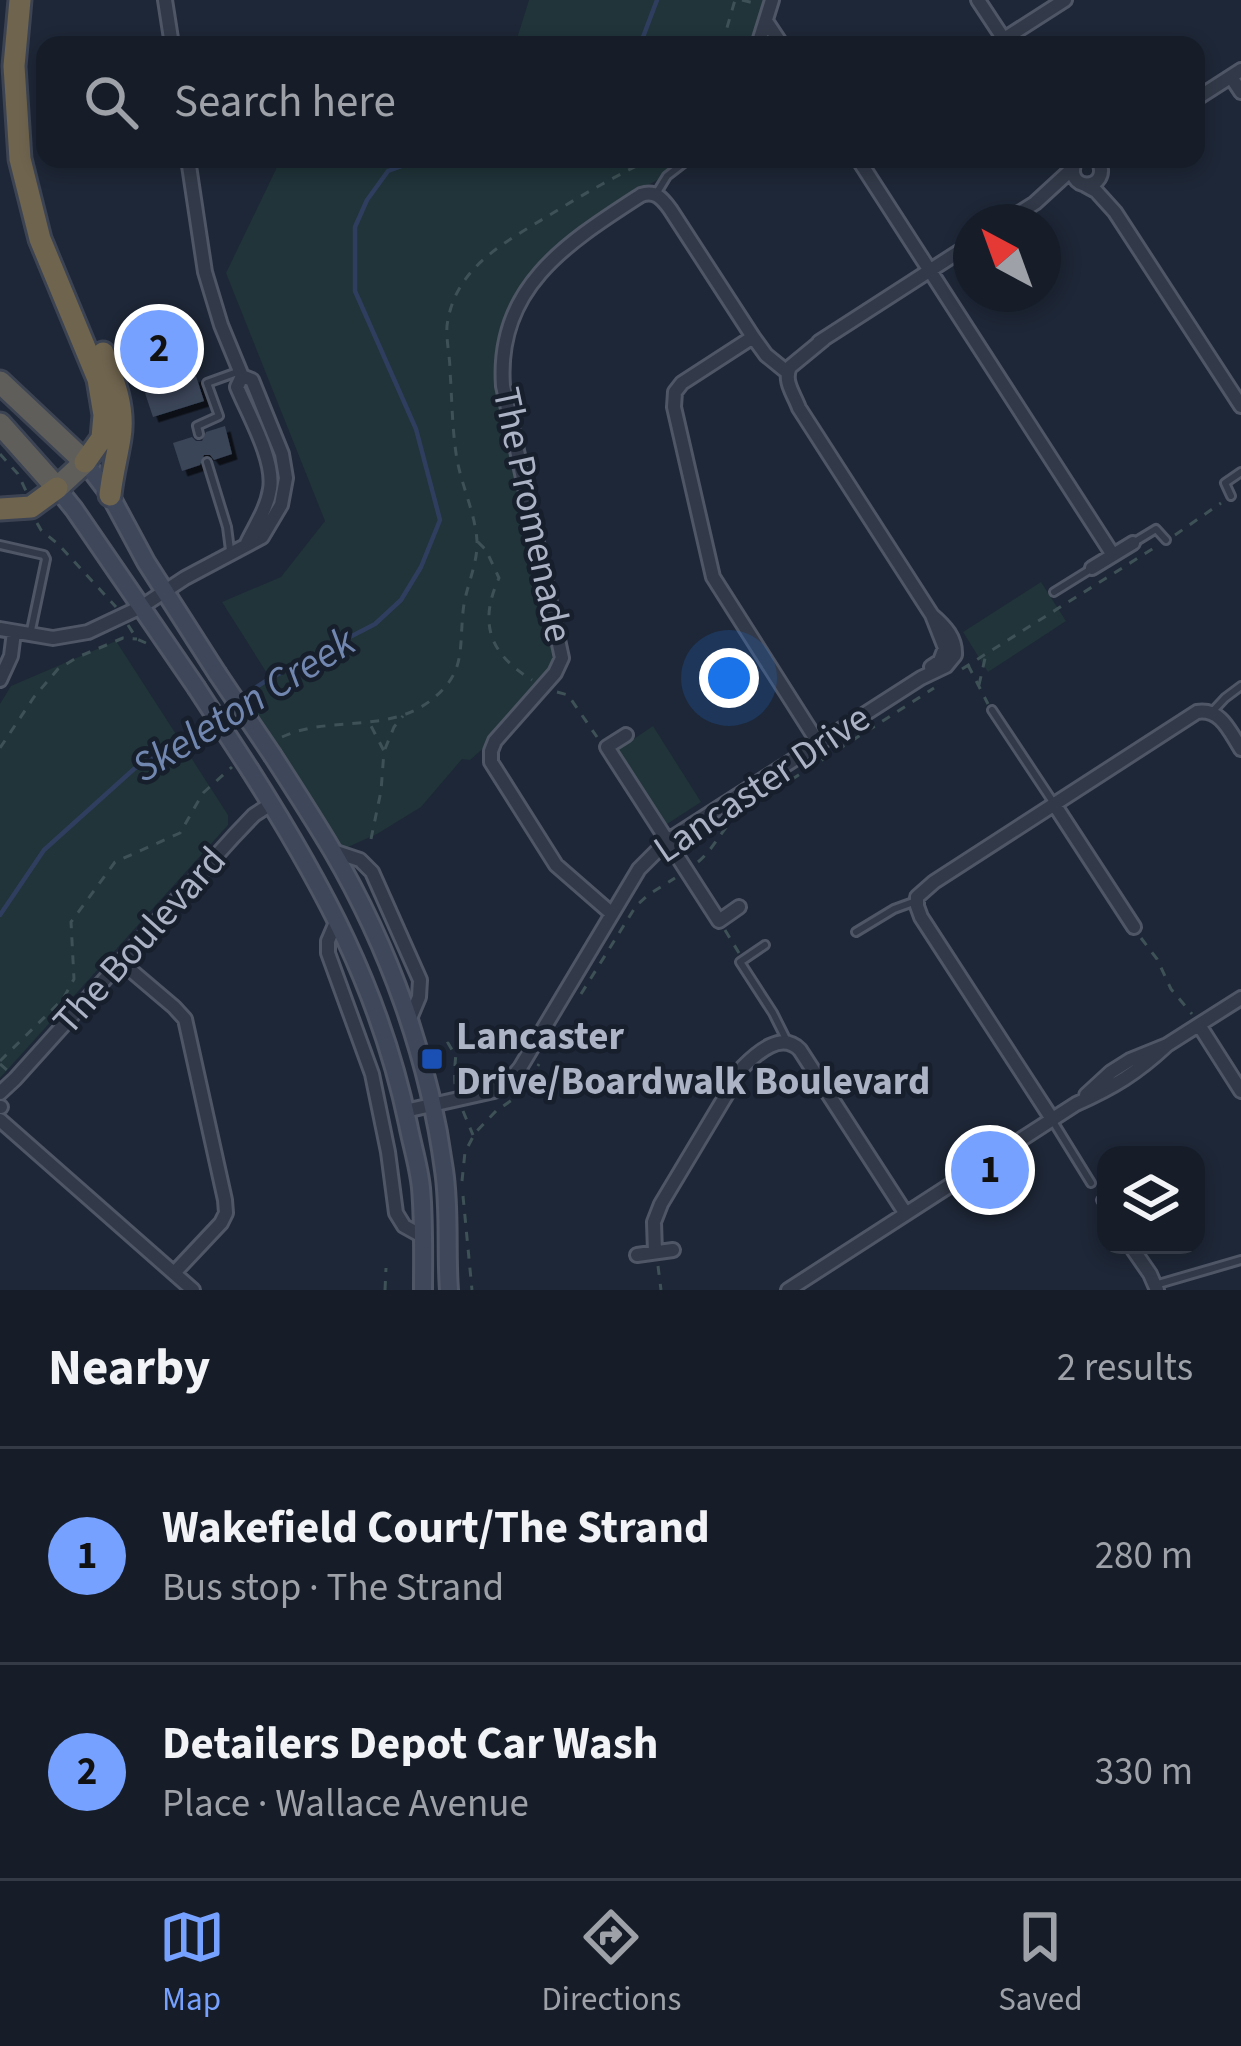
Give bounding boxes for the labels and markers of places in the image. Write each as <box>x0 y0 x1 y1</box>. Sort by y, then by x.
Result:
pin: 2 <box>120 304 198 394</box>
place label: Lancaster Drive/Boardwalk Boulevard <box>456 1009 930 1110</box>
marker: Lancaster Drive/Boardwalk Boulevard <box>419 1046 445 1072</box>
pin: 1 <box>951 1125 1029 1215</box>

